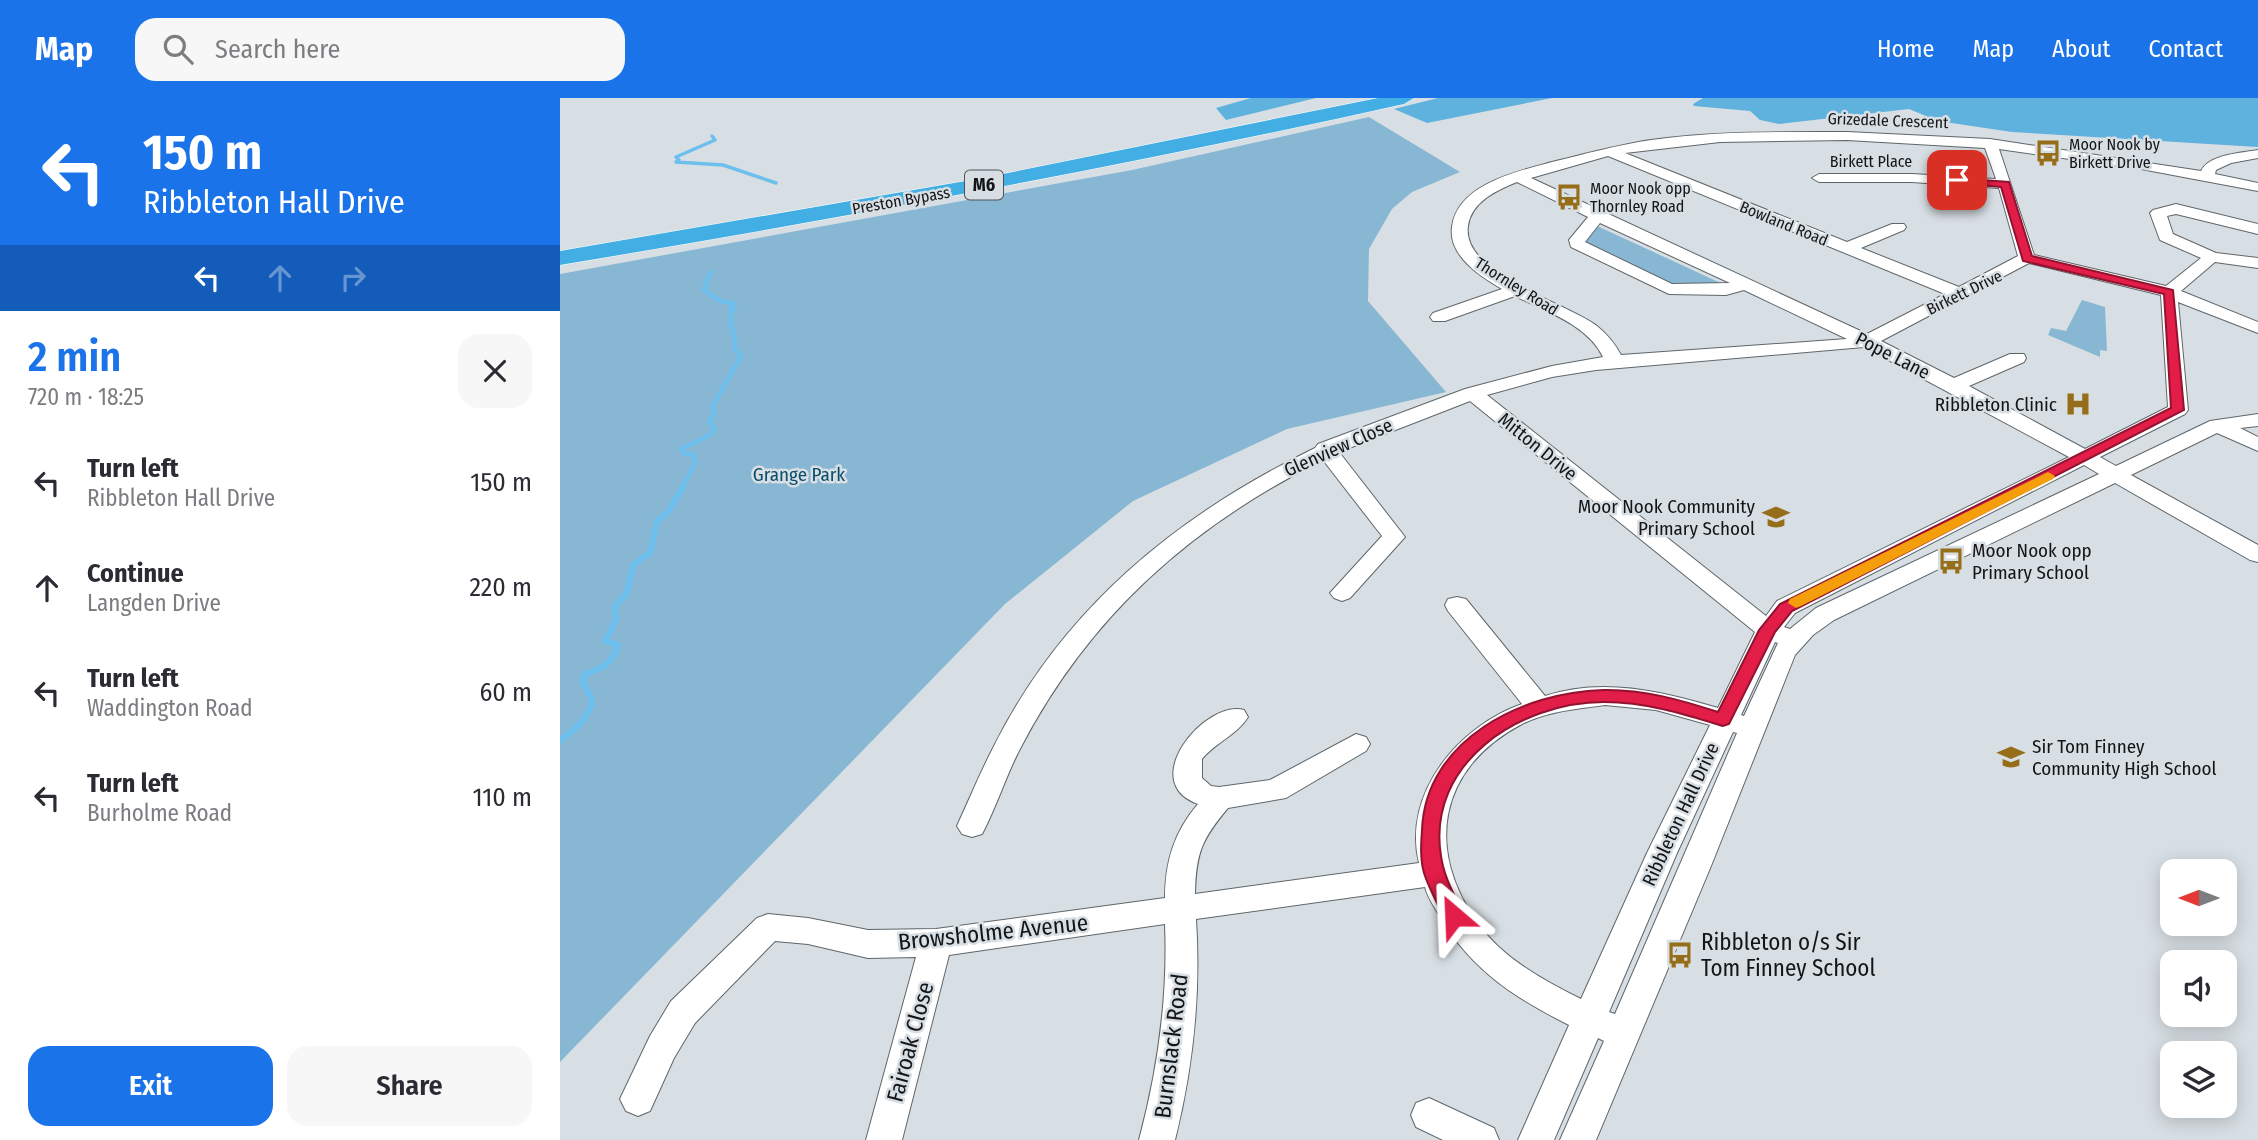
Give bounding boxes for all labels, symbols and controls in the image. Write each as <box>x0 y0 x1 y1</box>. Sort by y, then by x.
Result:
search box <box>135 18 625 81</box>
text: Map <box>35 29 93 69</box>
icon: search <box>159 30 197 68</box>
text: Search here <box>215 34 340 65</box>
text: Home <box>1877 35 1934 63</box>
text: Map <box>1972 35 2014 63</box>
text: About <box>2052 35 2110 63</box>
text: Contact <box>2148 35 2223 63</box>
street label: Grizedale Crescent <box>1827 109 1949 132</box>
text: 150 m <box>143 123 262 182</box>
icon: left <box>28 126 119 217</box>
place label: Moor Nook by Birkett Drive <box>2069 135 2161 172</box>
bus stop icon: Moor Nook by Birkett Drive <box>2033 138 2063 168</box>
pin <box>1927 150 1987 210</box>
street label: Birkett Place <box>1830 152 1912 171</box>
icon: arrive <box>1938 161 1976 199</box>
road number: M6 <box>965 170 1003 200</box>
place label: Moor Nook opp Thornley Road <box>1590 179 1691 216</box>
bus stop icon: Moor Nook opp Thornley Road <box>1554 182 1584 212</box>
text: Ribbleton Hall Drive <box>143 183 405 221</box>
street label: Preston Bypass <box>851 183 952 218</box>
street label: Bowland Road <box>1737 197 1831 250</box>
street label: Thornley Road <box>1472 253 1562 319</box>
icon: left <box>188 259 226 297</box>
icon: ahead <box>261 259 299 297</box>
icon: right <box>334 259 372 297</box>
street label: Birkett Drive <box>1923 266 2005 319</box>
street label: Pope Lane <box>1852 327 1934 384</box>
text: 2 min <box>28 332 121 382</box>
button: close <box>458 334 532 408</box>
text: 720 m · 18:25 <box>28 383 144 411</box>
hospital icon: Ribbleton Clinic <box>2063 389 2093 419</box>
place label: Ribbleton Clinic <box>1935 393 2057 416</box>
street label: Mitton Drive <box>1493 408 1582 485</box>
street label: Glenview Close <box>1280 413 1396 482</box>
text: Turn left <box>87 453 179 484</box>
park label: Grange Park <box>753 463 845 486</box>
icon: left <box>28 464 66 502</box>
text: 150 m <box>470 467 532 498</box>
text: Ribbleton Hall Drive <box>87 484 275 512</box>
place label: Moor Nook Community Primary School <box>1578 495 1756 540</box>
school or university icon: Moor Nook Community Primary School <box>1761 502 1791 532</box>
place label: Moor Nook opp Primary School <box>1972 539 2092 584</box>
bus stop icon: Moor Nook opp Primary School <box>1936 546 1966 576</box>
text: Continue <box>87 558 184 589</box>
icon: ahead <box>28 569 66 607</box>
text: 220 m <box>469 572 532 603</box>
text: Langden Drive <box>87 589 221 617</box>
text: Turn left <box>87 663 179 694</box>
icon: left <box>28 674 66 712</box>
text: 60 m <box>479 677 532 708</box>
text: Waddington Road <box>87 694 253 722</box>
place label: Sir Tom Finney Community High School <box>2032 735 2217 780</box>
street label: Ribbleton Hall Drive <box>1637 739 1724 890</box>
school or university icon: Sir Tom Finney Community High School <box>1996 742 2026 772</box>
text: Turn left <box>87 768 179 799</box>
icon: left <box>28 779 66 817</box>
text: 110 m <box>472 782 532 813</box>
text: Burholme Road <box>87 799 232 827</box>
north arrow <box>2160 859 2236 936</box>
map controls <box>2160 859 2237 1118</box>
position arrow <box>1417 879 1491 953</box>
street label: Browsholme Avenue <box>897 908 1089 956</box>
place label: Ribbleton o/s Sir Tom Finney School <box>1701 928 1876 982</box>
bus stop icon: Ribbleton o/s Sir Tom Finney School <box>1665 940 1695 970</box>
button: sound <box>2160 950 2237 1027</box>
street label: Burnslack Road <box>1148 972 1194 1120</box>
street label: Fairoak Close <box>881 979 939 1105</box>
button: layers <box>2160 1041 2237 1118</box>
button: Exit <box>28 1046 273 1126</box>
button: Share <box>287 1046 532 1126</box>

